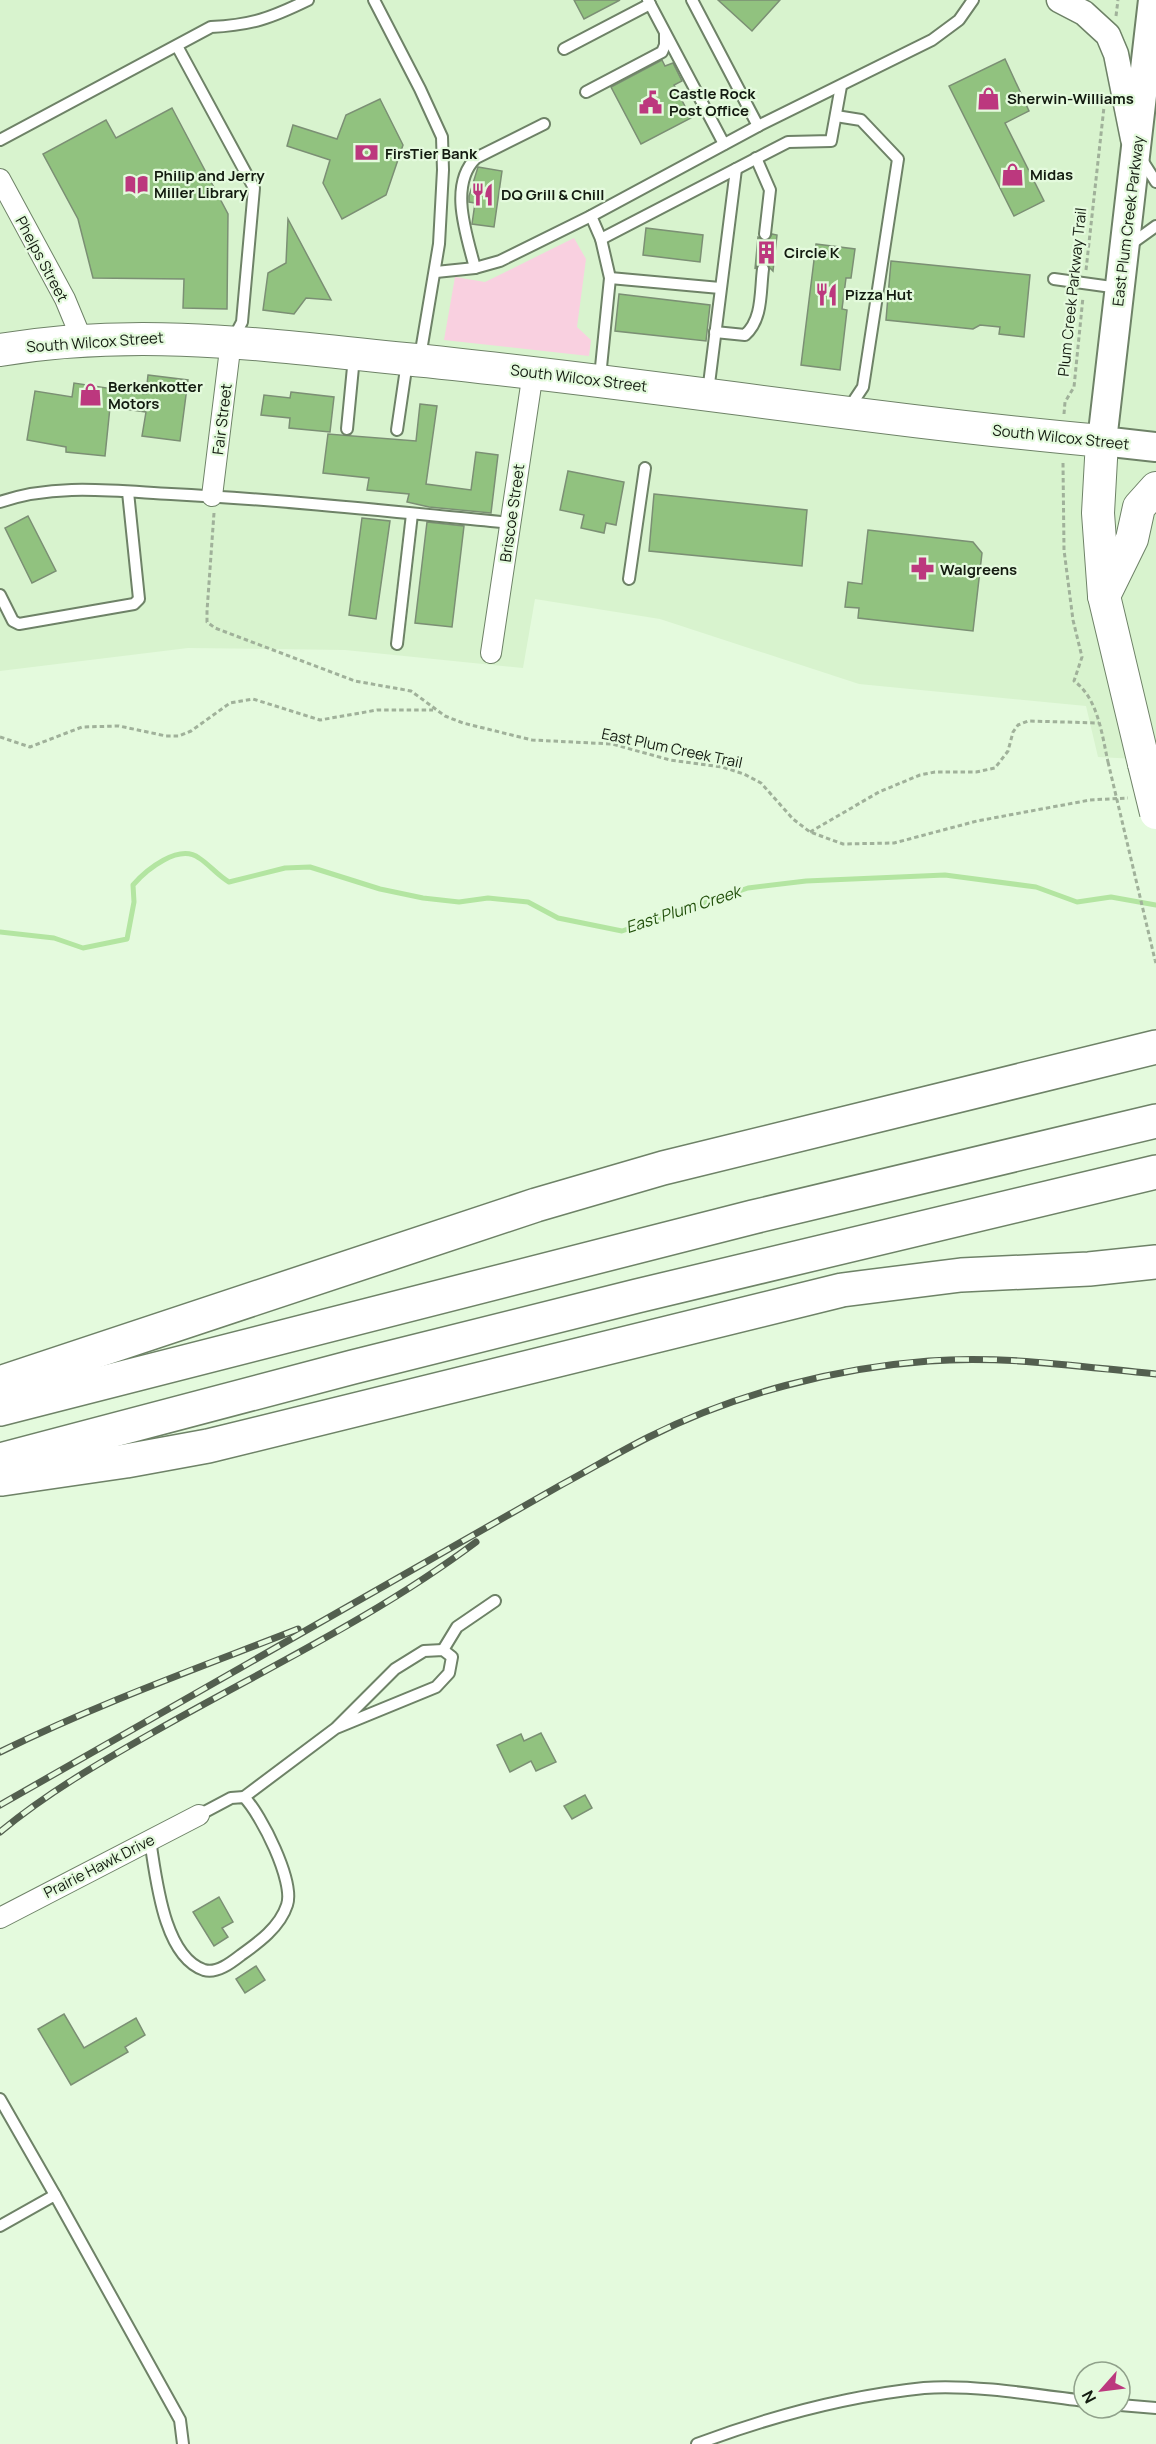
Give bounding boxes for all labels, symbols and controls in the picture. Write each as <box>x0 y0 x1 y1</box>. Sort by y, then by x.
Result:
place label: Castle Rock Post Office <box>669 83 756 121</box>
shop icon: Sherwin-Williams <box>976 85 1002 111</box>
place label: Sherwin-Williams <box>1007 88 1134 109</box>
public building icon: Castle Rock Post Office <box>638 89 664 115</box>
street label: East Plum Creek Parkway <box>1107 134 1149 307</box>
bank icon: FirsTier Bank <box>354 140 380 166</box>
place label: FirsTier Bank <box>385 143 478 164</box>
shop icon: Midas <box>999 161 1025 187</box>
place label: Midas <box>1030 164 1073 185</box>
place label: Philip and Jerry Miller Library <box>154 165 265 203</box>
library icon: Philip and Jerry Miller Library <box>123 171 149 197</box>
restaurant icon: DQ Grill & Chill <box>470 181 496 207</box>
place label: DQ Grill & Chill <box>501 184 604 205</box>
street label: Plum Creek Parkway Trail <box>1053 207 1091 377</box>
street label: Phelps Street <box>11 213 73 305</box>
building icon: Circle K <box>753 239 779 265</box>
place label: Circle K <box>784 242 840 263</box>
restaurant icon: Pizza Hut <box>814 281 840 307</box>
place label: Pizza Hut <box>845 284 913 305</box>
street label: South Wilcox Street <box>26 327 164 357</box>
street label: South Wilcox Street <box>510 359 648 397</box>
place label: Berkenkotter Motors <box>108 376 203 414</box>
shop icon: Berkenkotter Motors <box>77 382 103 408</box>
street label: Fair Street <box>207 382 237 456</box>
street label: South Wilcox Street <box>992 419 1130 455</box>
street label: Briscoe Street <box>495 463 529 563</box>
pharmacy icon: Walgreens <box>909 556 935 582</box>
place label: Walgreens <box>940 559 1017 580</box>
street label: East Plum Creek Trail <box>600 723 744 773</box>
water label: East Plum Creek <box>623 879 745 938</box>
street label: Prairie Hawk Drive <box>40 1829 158 1903</box>
north arrow <box>1072 2360 1132 2420</box>
text: N <box>1076 2387 1101 2407</box>

